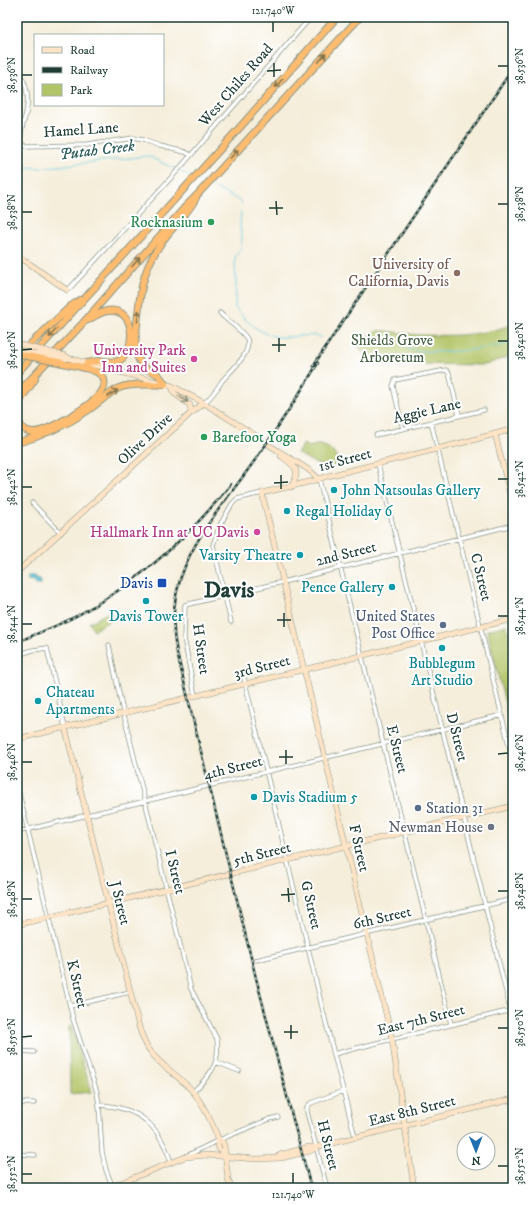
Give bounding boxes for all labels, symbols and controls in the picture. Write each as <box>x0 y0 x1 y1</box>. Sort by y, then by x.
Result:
text: 121.740°W <box>252 5 295 17</box>
legend <box>34 34 164 106</box>
street label: West Chiles Road <box>194 39 278 131</box>
text: Road <box>70 43 95 58</box>
text: 38.536°N <box>514 48 526 84</box>
one-way arrow <box>317 54 326 64</box>
text: 38.536°N <box>6 57 18 93</box>
text: Railway <box>70 63 108 78</box>
one-way arrow <box>275 78 284 88</box>
text: Park <box>70 83 92 98</box>
street label: Hamel Lane <box>43 118 119 142</box>
water label: Putah Creek <box>58 135 136 165</box>
one-way arrow <box>230 149 239 160</box>
text: 38.538°N <box>514 186 526 222</box>
text: 38.538°N <box>6 194 18 230</box>
place label: Rocknasium <box>130 213 203 232</box>
marker: Rocknasium <box>206 217 216 227</box>
place label: University of California, Davis <box>348 255 451 291</box>
one-way arrow <box>132 257 141 267</box>
marker: University of California, Davis <box>452 268 462 278</box>
one-way arrow <box>134 310 141 323</box>
text: 38.540°N <box>514 322 526 360</box>
one-way arrow <box>49 328 58 338</box>
text: 38.540°N <box>6 331 18 369</box>
park label: Shields Grove Arboretum <box>351 331 433 367</box>
place label: University Park Inn and Suites <box>93 341 187 377</box>
marker: University Park Inn and Suites <box>189 354 199 364</box>
one-way arrow <box>107 388 119 396</box>
street label: Aggie Lane <box>391 394 463 428</box>
one-way arrow <box>177 395 188 403</box>
street label: Olive Drive <box>114 409 176 469</box>
place label: Barefoot Yoga <box>212 428 297 447</box>
marker: Barefoot Yoga <box>199 432 209 442</box>
street label: 1st Street <box>316 444 374 476</box>
text: 38.542°N <box>514 460 526 498</box>
text: 38.542°N <box>6 468 18 506</box>
place label: John Natsoulas Gallery <box>340 481 481 500</box>
marker: John Natsoulas Gallery <box>329 485 339 495</box>
place label: Regal Holiday 6 <box>295 502 394 521</box>
marker: Regal Holiday 6 <box>282 506 292 516</box>
place label: Hallmark Inn at UC Davis <box>90 523 249 542</box>
marker: Hallmark Inn at UC Davis <box>252 527 262 537</box>
street label: 2nd Street <box>314 537 378 571</box>
place label: Varsity Theatre <box>198 546 292 565</box>
marker: Varsity Theatre <box>295 550 305 560</box>
street label: C Street <box>466 551 496 603</box>
place label: Davis <box>120 574 153 593</box>
district label: Davis <box>204 576 255 605</box>
marker: Davis <box>156 577 168 589</box>
place label: Pence Gallery <box>301 578 385 597</box>
marker: Pence Gallery <box>387 582 397 592</box>
marker: Davis Tower <box>141 596 151 606</box>
text: 38.544°N <box>514 597 526 635</box>
text: 38.544°N <box>6 605 18 643</box>
place label: Davis Tower <box>109 607 184 626</box>
place label: United States Post Office <box>355 607 435 643</box>
marker: United States Post Office <box>438 620 448 630</box>
street label: H Street <box>188 622 214 676</box>
marker: Bubblegum Art Studio <box>437 643 447 653</box>
street label: 3rd Street <box>232 651 292 683</box>
place label: Bubblegum Art Studio <box>408 654 476 690</box>
place label: Chateau Apartments <box>46 683 115 719</box>
marker: Chateau Apartments <box>33 696 43 706</box>
street label: D Street <box>442 711 472 764</box>
street label: E Street <box>382 723 412 775</box>
text: 38.546°N <box>514 734 526 772</box>
text: 38.546°N <box>6 743 18 781</box>
street label: 4th Street <box>202 751 265 784</box>
place label: Davis Stadium 5 <box>262 788 358 807</box>
marker: Davis Stadium 5 <box>249 792 259 802</box>
place label: Station 31 <box>426 799 483 818</box>
marker: Station 31 <box>413 803 423 813</box>
place label: Newman House <box>388 818 483 837</box>
marker: Newman House <box>486 822 496 832</box>
street label: F Street <box>344 823 374 874</box>
street label: 5th Street <box>231 838 293 870</box>
street label: I Street <box>160 848 190 896</box>
text: 38.548°N <box>514 872 526 910</box>
street label: J Street <box>105 877 135 927</box>
street label: G Street <box>296 879 326 931</box>
text: 38.548°N <box>6 880 18 918</box>
street label: 6th Street <box>351 902 413 934</box>
street label: K Street <box>62 958 92 1010</box>
street label: East 7th Street <box>375 1000 467 1040</box>
text: 38.550°N <box>514 1009 526 1047</box>
text: 38.550°N <box>6 1018 18 1056</box>
street label: East 8th Street <box>367 1091 458 1131</box>
street label: H Street <box>313 1118 343 1172</box>
north arrow <box>456 1131 496 1171</box>
text: 38.552°N <box>514 1147 526 1185</box>
text: N <box>472 1153 481 1167</box>
text: 38.552°N <box>6 1155 18 1193</box>
text: 121.740°W <box>272 1189 315 1201</box>

